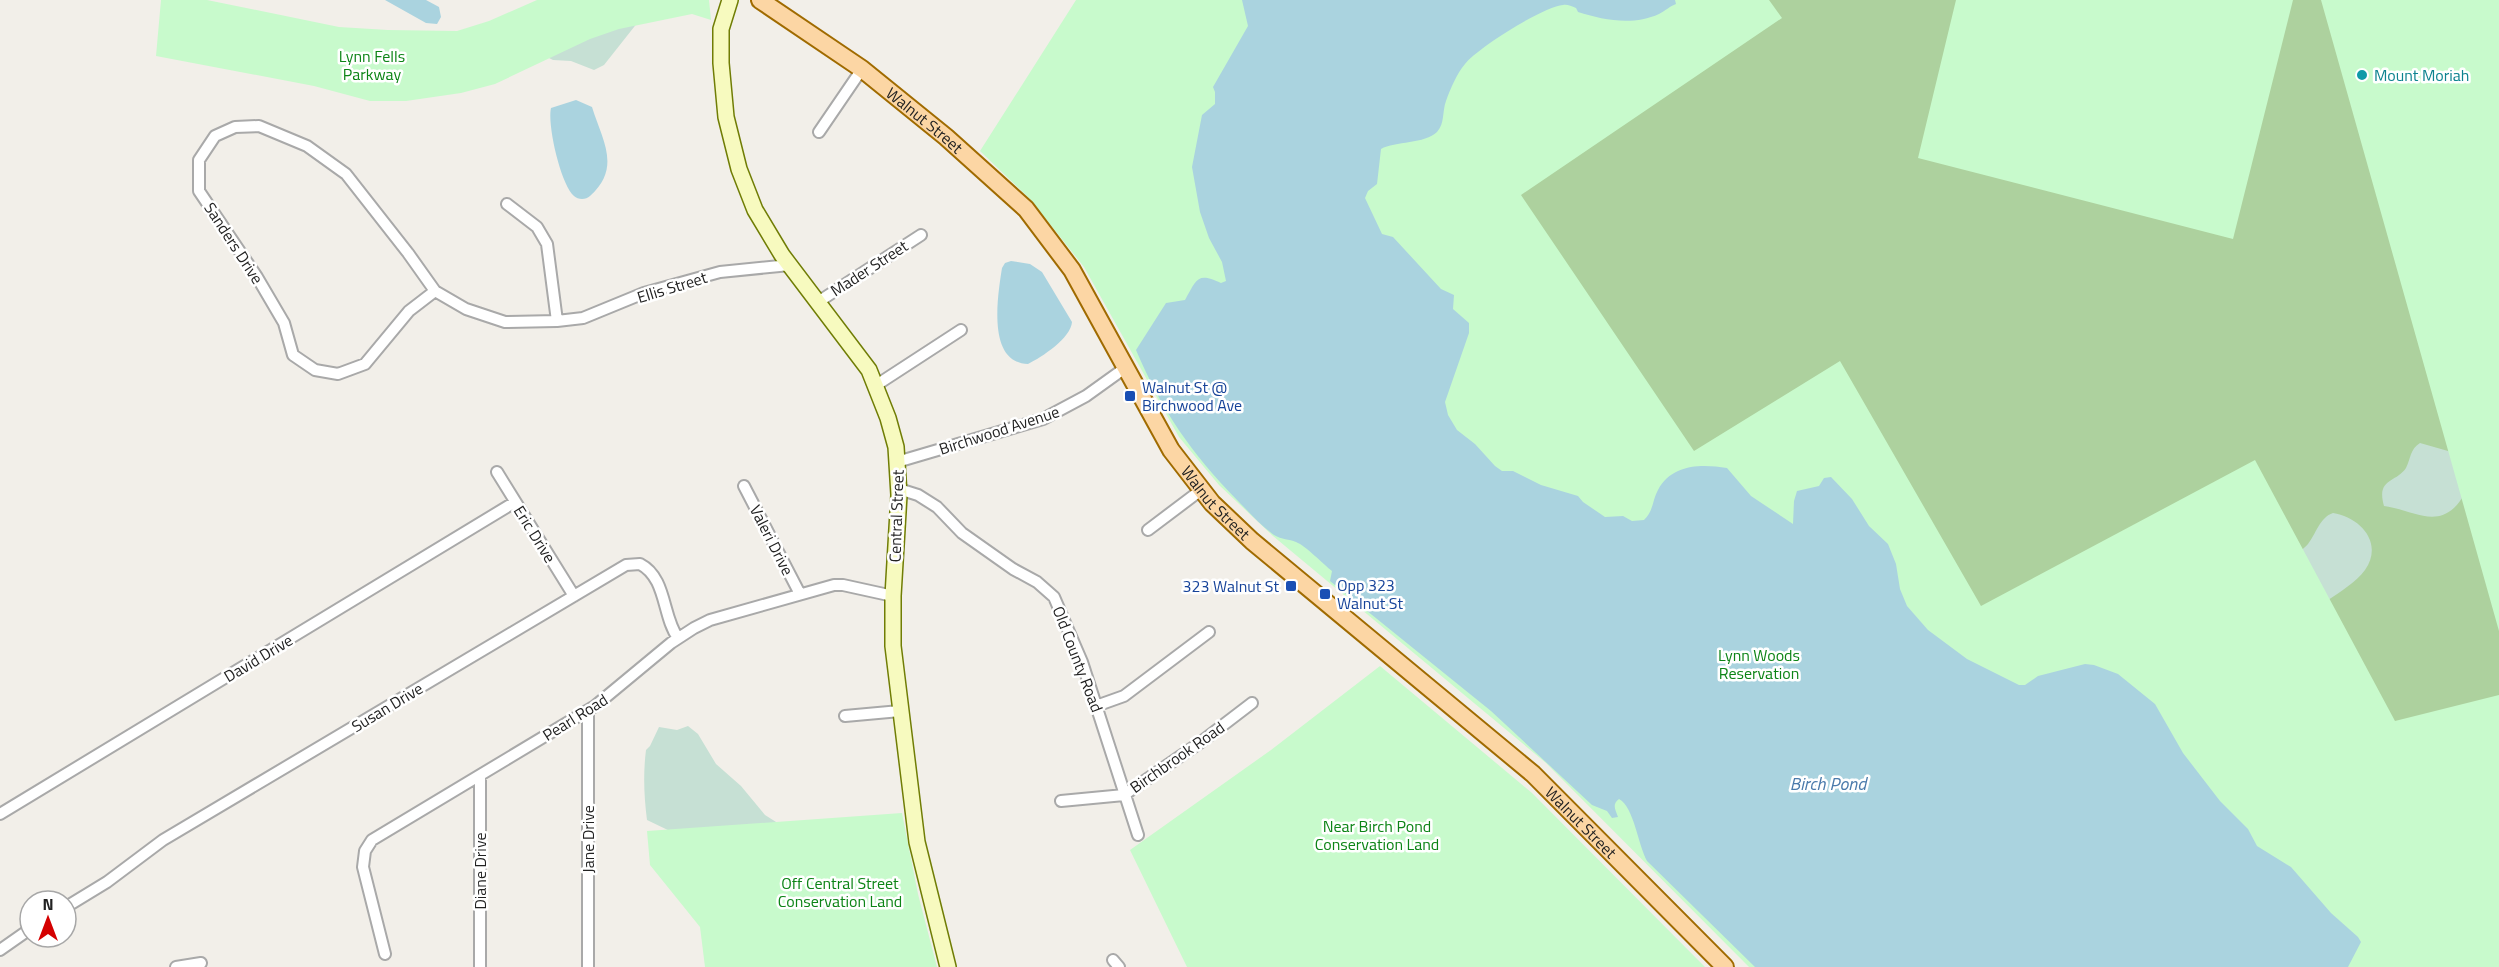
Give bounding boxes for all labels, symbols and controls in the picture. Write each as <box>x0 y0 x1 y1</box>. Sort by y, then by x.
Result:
park label: Lynn Fells Parkway <box>339 44 405 86</box>
place label: Mount Moriah <box>2374 63 2469 87</box>
marker: Mount Moriah <box>2355 68 2369 82</box>
street label: Walnut Street <box>881 81 969 159</box>
street label: Sanders Drive <box>199 197 269 289</box>
street label: Mader Street <box>825 234 913 302</box>
street label: Ellis Street <box>634 265 710 309</box>
place label: Walnut St @ Birchwood Ave <box>1142 375 1242 417</box>
marker: Walnut St @ Birchwood Ave <box>1123 389 1137 403</box>
street label: Birchwood Avenue <box>936 399 1062 461</box>
street label: Walnut Street <box>1175 461 1256 546</box>
street label: Central Street <box>882 469 910 563</box>
street label: Eric Drive <box>508 501 562 567</box>
street label: Valeri Drive <box>744 501 800 579</box>
place label: Opp 323 Walnut St <box>1337 573 1403 615</box>
place label: 323 Walnut St <box>1183 574 1279 598</box>
marker: 323 Walnut St <box>1284 579 1298 593</box>
marker: Opp 323 Walnut St <box>1318 587 1332 601</box>
street label: Old County Road <box>1047 603 1109 715</box>
street label: David Drive <box>219 628 297 688</box>
park label: Lynn Woods Reservation <box>1718 643 1800 685</box>
street label: Susan Drive <box>347 676 427 738</box>
street label: Pearl Road <box>538 688 612 746</box>
street label: Birchbrook Road <box>1125 715 1229 799</box>
water label: Birch Pond <box>1790 770 1868 797</box>
street label: Walnut Street <box>1540 781 1623 864</box>
street label: Jane Drive <box>576 805 600 873</box>
park label: Near Birch Pond Conservation Land <box>1315 814 1439 856</box>
street label: Diane Drive <box>468 832 492 910</box>
park label: Off Central Street Conservation Land <box>778 871 902 913</box>
north arrow <box>18 889 78 949</box>
text: N <box>42 892 54 916</box>

